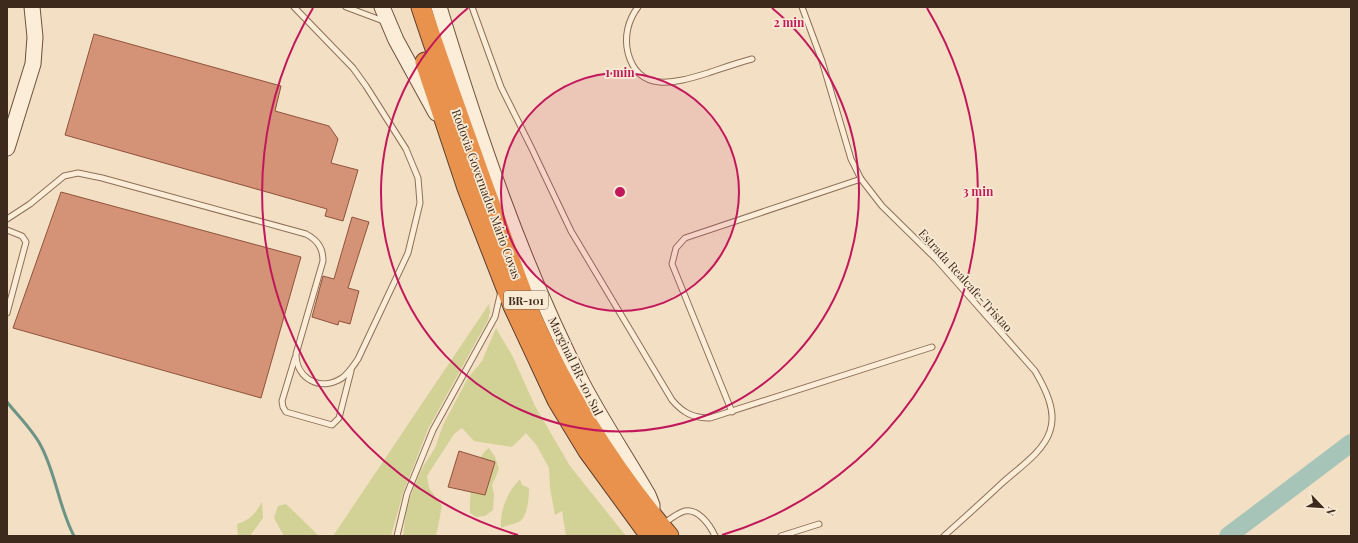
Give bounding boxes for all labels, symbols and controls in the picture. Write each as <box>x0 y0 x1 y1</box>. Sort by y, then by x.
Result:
text: 2 min <box>774 14 805 30</box>
text: 1 min <box>605 64 635 80</box>
street label: Rodovia Governador Mário Covas <box>449 107 525 281</box>
text: 3 min <box>963 183 994 199</box>
centre of rings <box>613 185 627 199</box>
street label: Estrada Realcafe-Tristao <box>915 225 1017 335</box>
road number: BR-101 <box>504 291 548 309</box>
street label: Marginal BR-101 Sul <box>545 314 607 419</box>
north arrow <box>1302 487 1342 527</box>
text: N <box>1323 505 1340 518</box>

